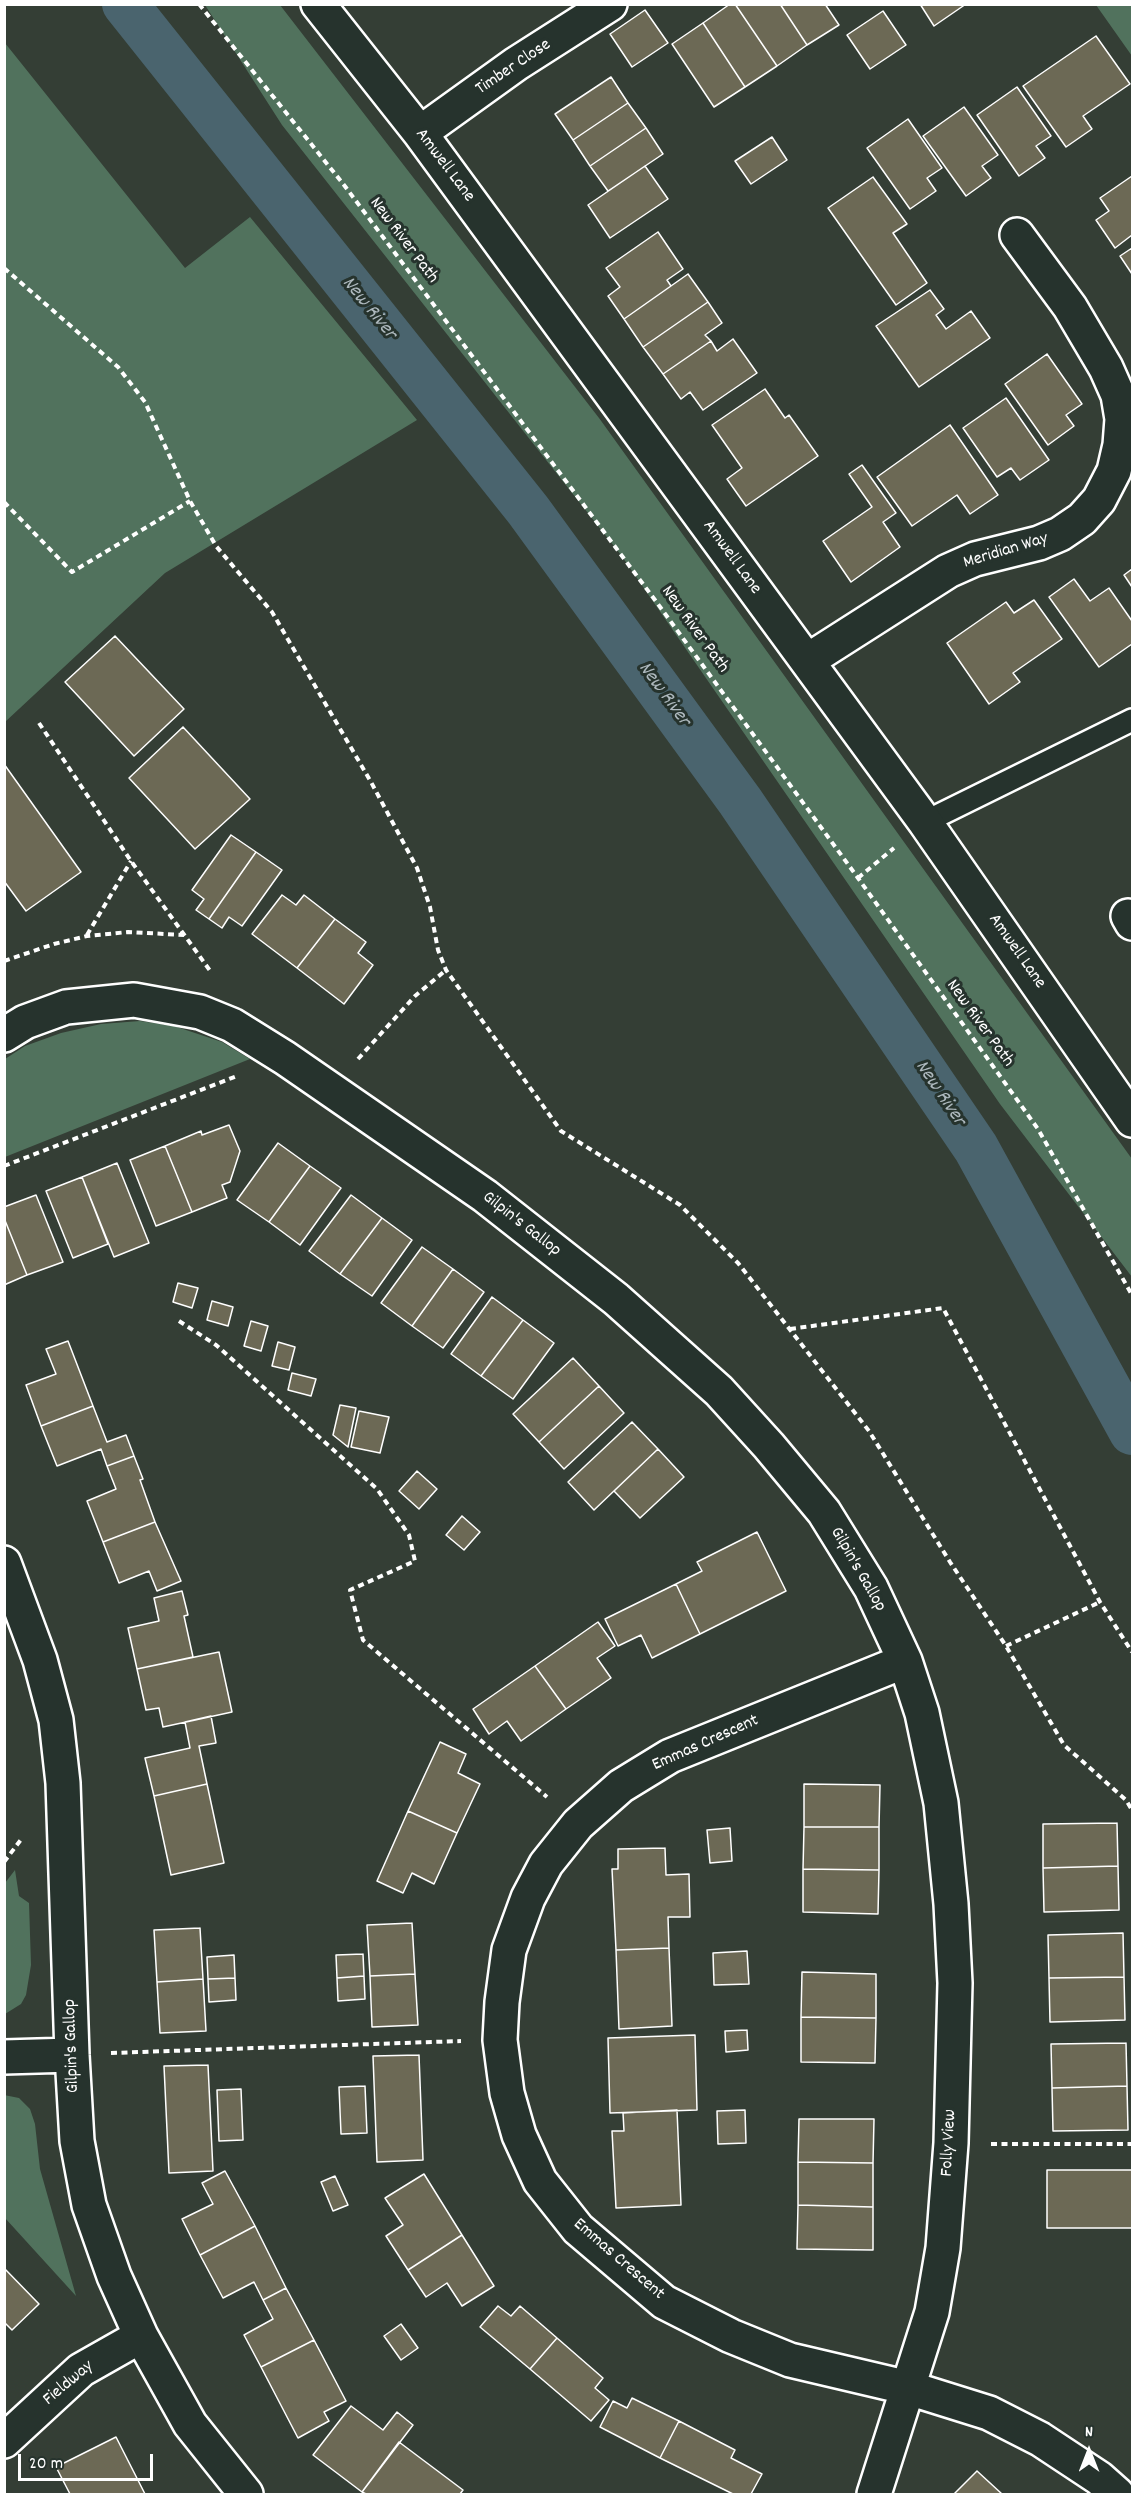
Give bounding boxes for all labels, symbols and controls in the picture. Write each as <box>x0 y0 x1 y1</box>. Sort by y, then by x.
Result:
street label: Timber Close <box>472 35 556 101</box>
street label: Amwell Lane <box>409 125 479 207</box>
street label: New River Path <box>364 194 442 288</box>
water label: New River <box>335 273 401 345</box>
street label: Amwell Lane <box>697 517 765 599</box>
street label: Meridian Way <box>961 529 1051 575</box>
street label: New River Path <box>655 582 733 678</box>
water label: New River <box>632 658 694 732</box>
street label: Amwell Lane <box>982 910 1050 994</box>
street label: New River Path <box>940 976 1018 1072</box>
water label: New River <box>908 1057 970 1131</box>
street label: Gilpin's Gallop <box>477 1187 565 1263</box>
street label: Gilpin's Gallop <box>824 1524 890 1616</box>
street label: Emmas Crescent <box>649 1711 763 1777</box>
street label: Gilpin's Gallop <box>61 1999 85 2093</box>
street label: Folly View <box>937 2109 963 2177</box>
street label: Emmas Crescent <box>568 2214 668 2306</box>
street label: Fieldway <box>39 2357 99 2411</box>
north arrow <box>1059 2421 1119 2481</box>
text: N <box>1085 2421 1093 2444</box>
scale bar <box>21 2442 156 2480</box>
text: 20 m <box>29 2452 63 2477</box>

